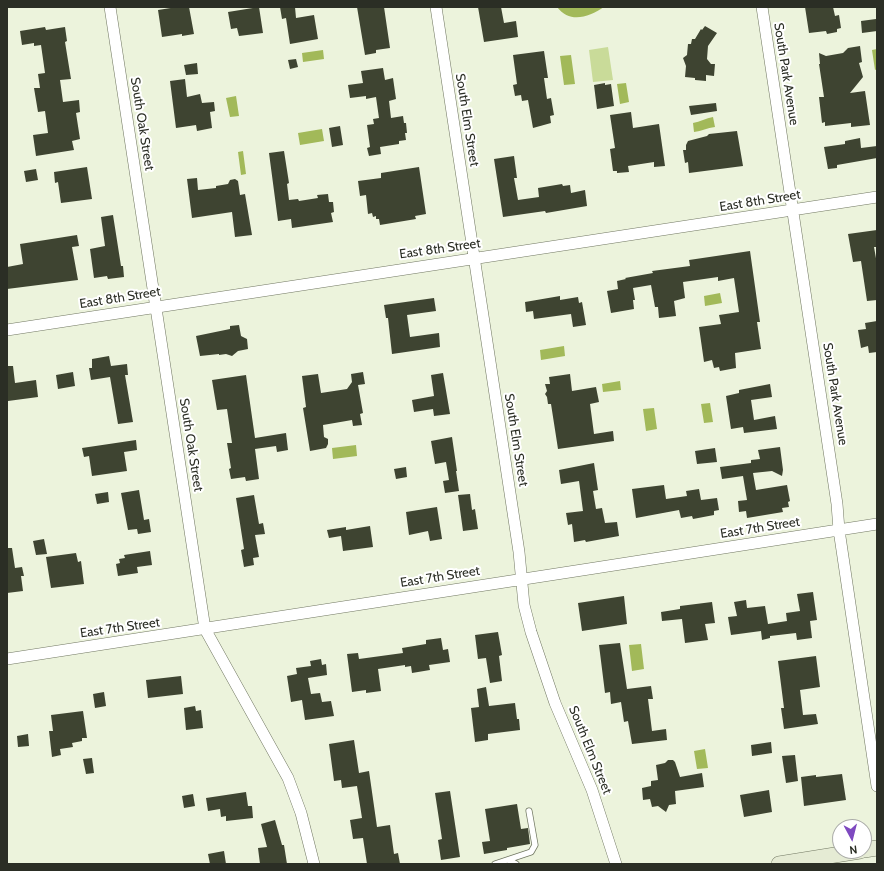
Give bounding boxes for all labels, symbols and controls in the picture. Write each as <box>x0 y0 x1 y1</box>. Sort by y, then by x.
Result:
street label: South Park Avenue <box>770 22 802 126</box>
street label: South Elm Street <box>452 72 482 168</box>
street label: South Oak Street <box>127 76 157 172</box>
street label: East 8th Street <box>718 187 802 215</box>
street label: East 8th Street <box>398 236 482 262</box>
street label: East 8th Street <box>78 284 162 312</box>
street label: South Park Avenue <box>819 342 851 446</box>
street label: South Elm Street <box>501 392 531 488</box>
street label: South Oak Street <box>176 397 206 493</box>
street label: East 7th Street <box>719 514 801 542</box>
street label: East 7th Street <box>399 563 481 591</box>
street label: East 7th Street <box>79 615 161 641</box>
street label: South Elm Street <box>565 704 615 796</box>
north arrow <box>832 819 872 859</box>
text: N <box>849 842 858 857</box>

